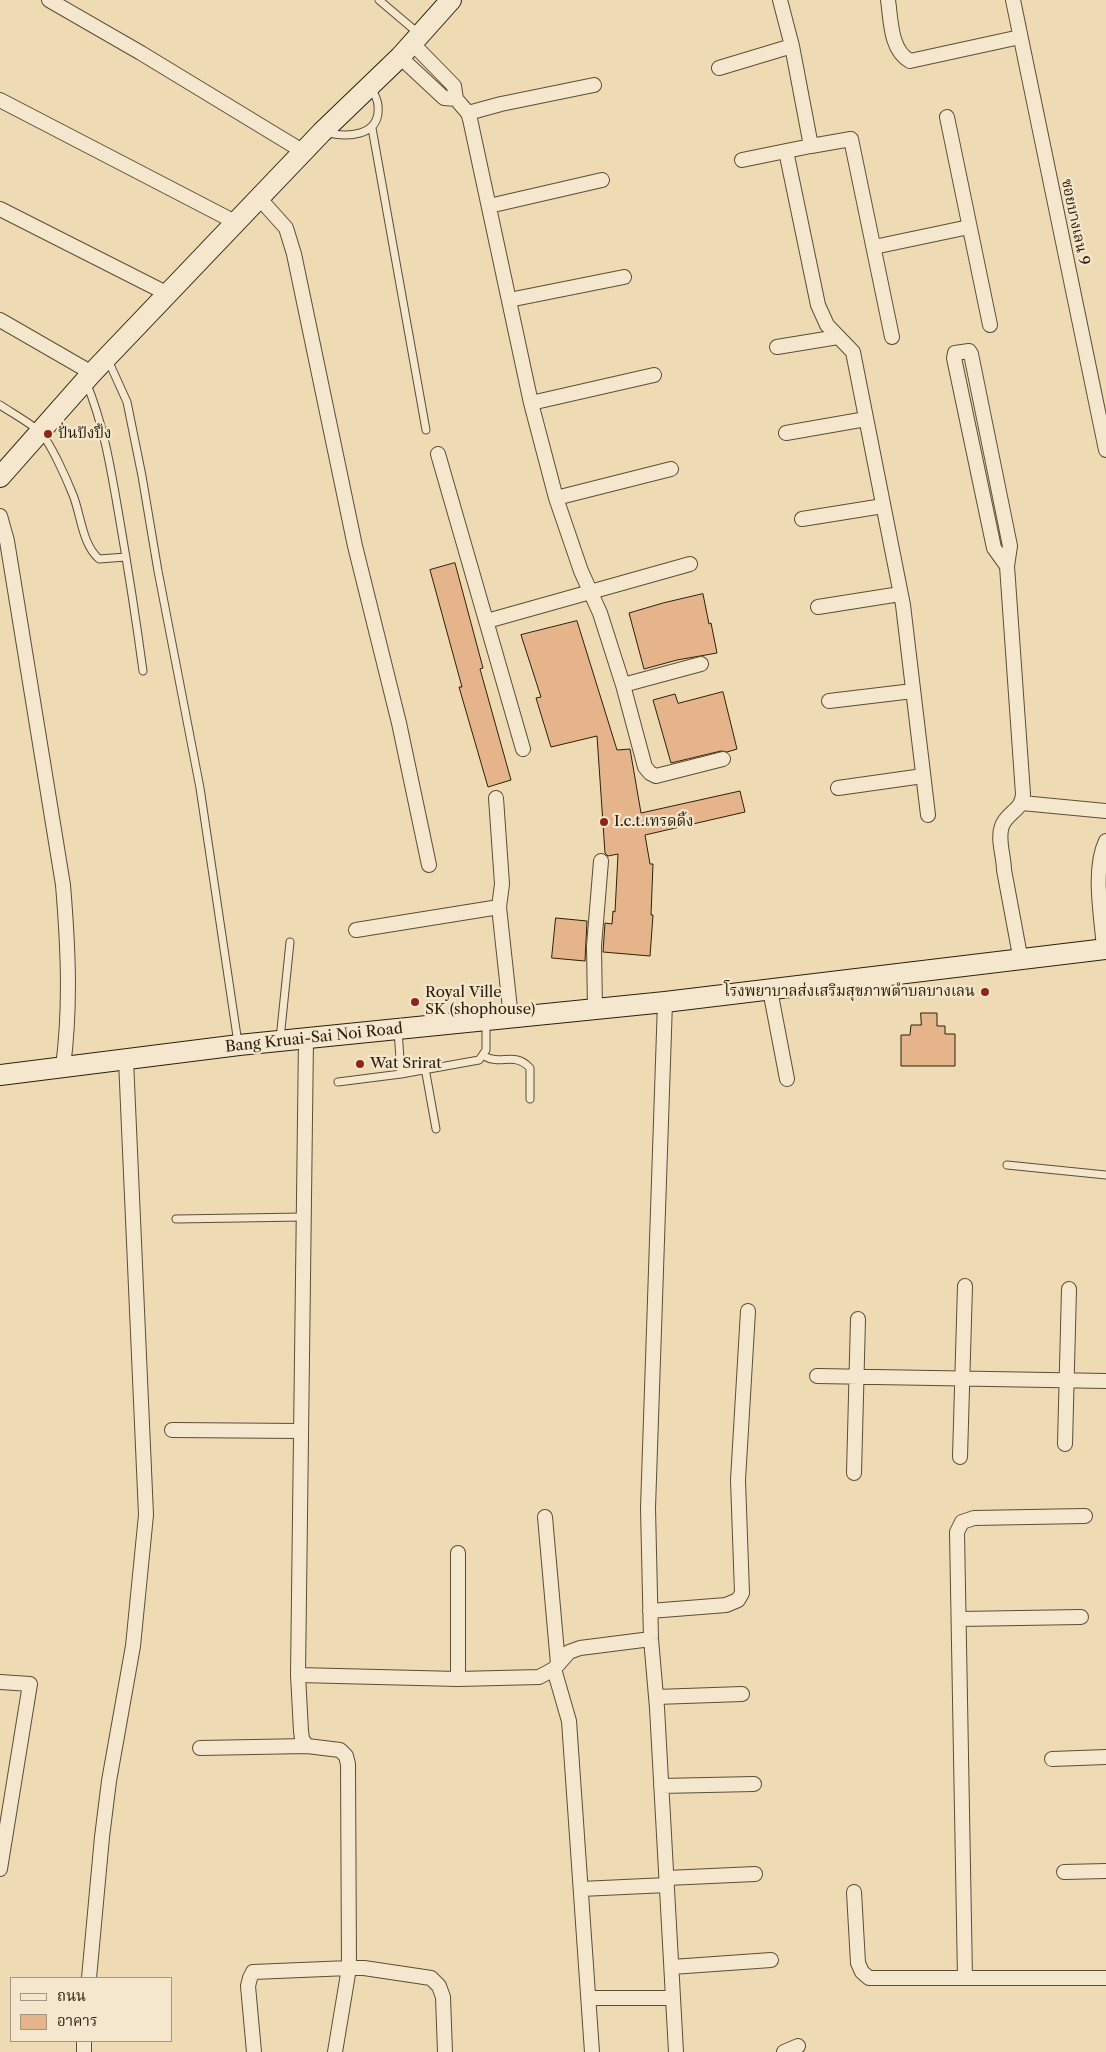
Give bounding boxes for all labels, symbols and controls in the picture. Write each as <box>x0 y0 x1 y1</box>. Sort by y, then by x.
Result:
street label: ซอยบางเลน 9 <box>1057 177 1093 267</box>
place label: ปั่นปังปิ้ง <box>58 425 111 443</box>
marker: ปั่นปังปิ้ง <box>42 428 54 440</box>
place label: I.c.t.เทรดดิ้ง <box>614 813 694 831</box>
marker: I.c.t.เทรดดิ้ง <box>598 816 610 828</box>
place label: โรงพยาบาลส่งเสริมสุขภาพตำบลบางเลน <box>724 983 975 1001</box>
place label: Royal Ville SK (shophouse) <box>425 984 535 1019</box>
marker: โรงพยาบาลส่งเสริมสุขภาพตำบลบางเลน <box>979 986 991 998</box>
marker: Royal Ville SK (shophouse) <box>409 996 421 1008</box>
street label: Bang Kruai-Sai Noi Road <box>224 1020 404 1056</box>
place label: Wat Srirat <box>370 1055 442 1073</box>
marker: Wat Srirat <box>354 1058 366 1070</box>
legend <box>10 1977 172 2042</box>
text: ถนน <box>57 1986 86 2005</box>
text: อาคาร <box>57 2011 97 2030</box>

